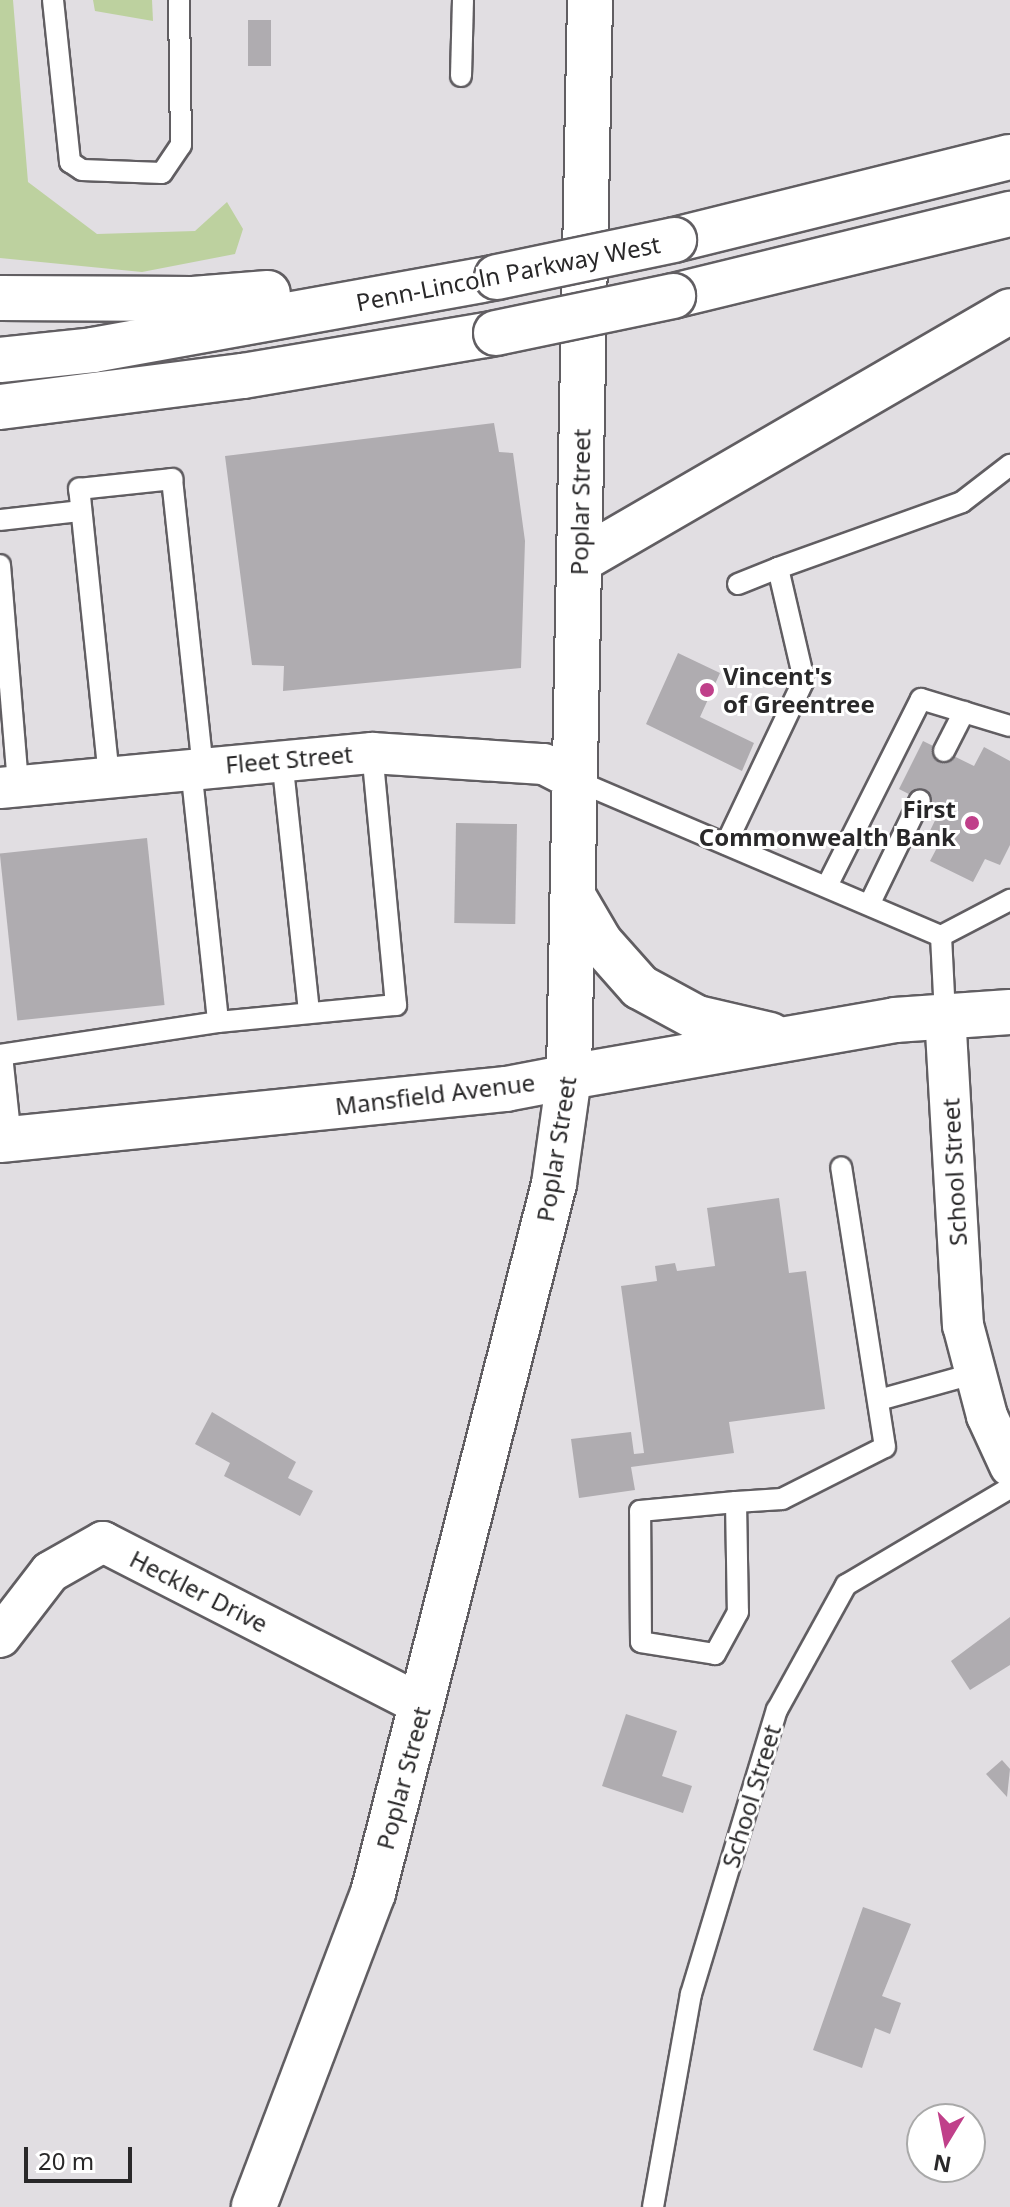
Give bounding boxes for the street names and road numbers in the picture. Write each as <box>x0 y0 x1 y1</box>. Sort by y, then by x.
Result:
street label: Penn-Lincoln Parkway West <box>353 229 663 317</box>
street label: Poplar Street <box>564 428 596 576</box>
street label: Fleet Street <box>224 739 354 779</box>
street label: Mansfield Avenue <box>333 1067 537 1121</box>
street label: Poplar Street <box>530 1074 582 1224</box>
street label: School Street <box>936 1097 972 1247</box>
street label: Heckler Drive <box>125 1544 273 1638</box>
street label: Poplar Street <box>370 1703 436 1853</box>
street label: School Street <box>716 1721 786 1871</box>

